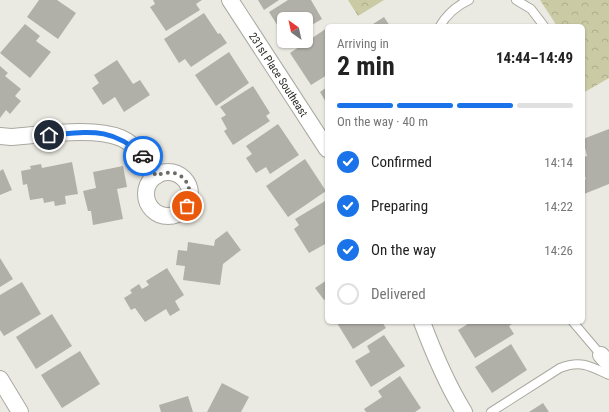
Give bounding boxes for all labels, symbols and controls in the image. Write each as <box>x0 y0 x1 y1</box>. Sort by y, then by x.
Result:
north arrow <box>277 12 313 48</box>
map controls <box>277 12 313 48</box>
street label: 231st Place Southeast <box>246 30 310 119</box>
text: Arriving in <box>337 36 389 51</box>
text: 14:44–14:49 <box>496 49 573 67</box>
text: 2 min <box>337 51 395 81</box>
text: On the way · 40 m <box>337 114 428 129</box>
pin <box>32 118 66 152</box>
icon: home <box>38 124 60 146</box>
courier <box>123 136 163 176</box>
icon: car <box>132 145 154 167</box>
icon: check <box>337 151 359 173</box>
text: Confirmed <box>371 153 432 171</box>
text: 14:14 <box>544 155 573 170</box>
pin <box>170 189 204 223</box>
icon: bag <box>176 195 198 217</box>
icon: check <box>337 195 359 217</box>
text: Preparing <box>371 197 428 215</box>
text: 14:22 <box>544 199 573 214</box>
icon: check <box>337 239 359 261</box>
text: On the way <box>371 241 436 259</box>
text: 14:26 <box>544 243 573 258</box>
text: Delivered <box>371 285 426 303</box>

